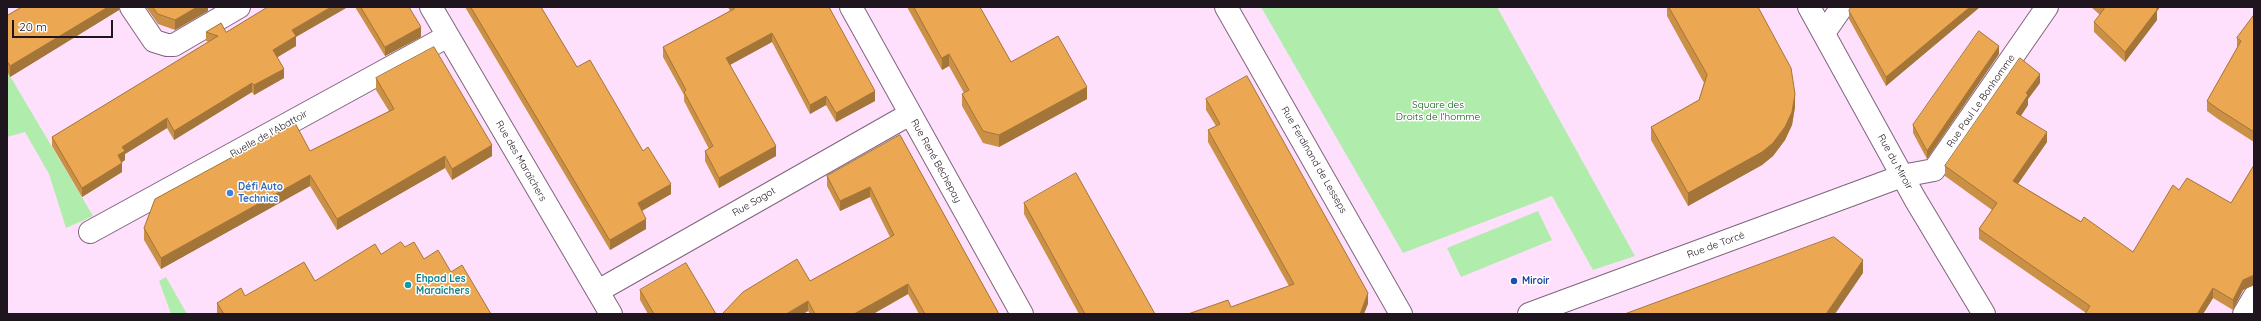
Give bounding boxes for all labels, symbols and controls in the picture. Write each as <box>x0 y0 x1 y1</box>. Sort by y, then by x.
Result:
scale bar <box>14 12 115 38</box>
text: 20 m <box>19 19 47 34</box>
street label: Rue Paul Le Bonhomme <box>1944 52 2018 150</box>
park label: Square des Droits de l'homme <box>1396 99 1480 122</box>
street label: Rue Ferdinand de Lesseps <box>1278 104 1350 216</box>
street label: Ruelle de l'Abattoir <box>228 108 310 160</box>
street label: Rue René Béchepay <box>908 117 964 205</box>
street label: Rue des Maraîchers <box>493 119 549 203</box>
street label: Rue du Miroir <box>1875 132 1915 192</box>
place label: Défi Auto Technics <box>238 181 283 204</box>
street label: Rue Sagot <box>730 185 778 219</box>
marker: Défi Auto Technics <box>225 188 235 198</box>
street label: Rue de Torcé <box>1686 229 1746 261</box>
place label: Ehpad Les Maraîchers <box>416 273 469 296</box>
place label: Miroir <box>1522 275 1550 287</box>
marker: Miroir <box>1509 276 1519 286</box>
marker: Ehpad Les Maraîchers <box>403 280 413 290</box>

